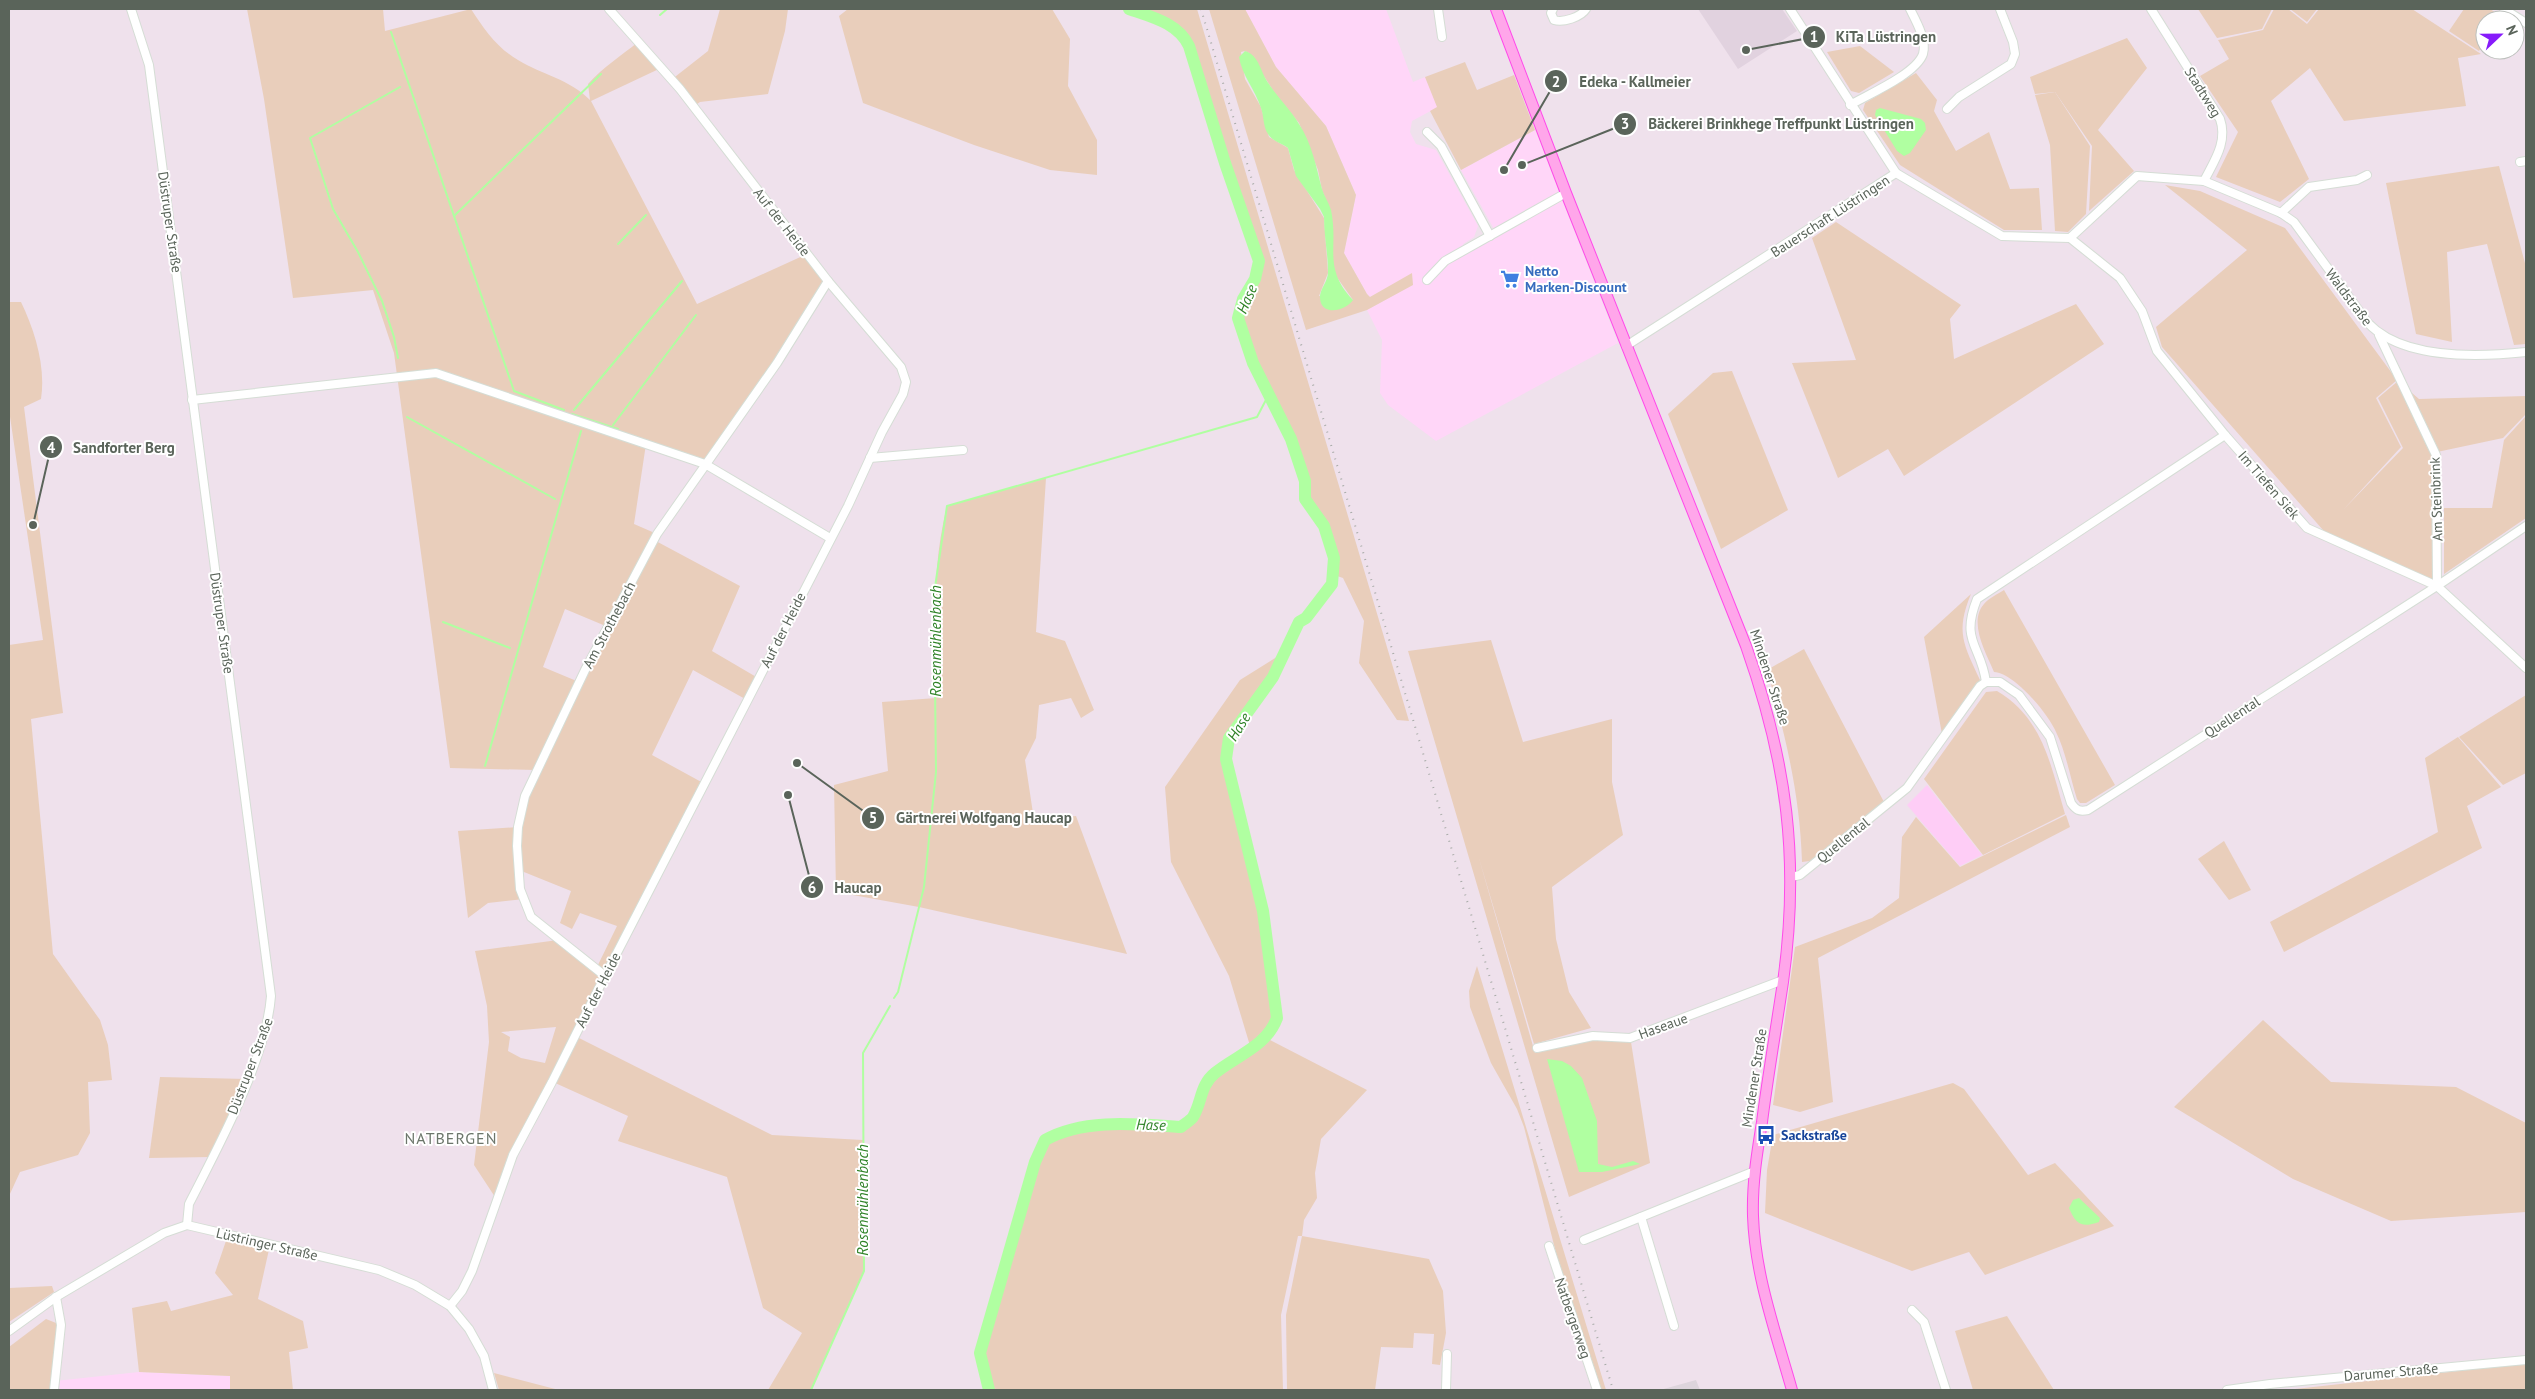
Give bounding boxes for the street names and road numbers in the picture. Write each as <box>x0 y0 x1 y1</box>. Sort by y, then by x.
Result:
street label: Stadtweg <box>2181 63 2225 121</box>
street label: Düstruper Straße <box>154 170 186 274</box>
street label: Bauerschaft Lüstringen <box>1767 171 1893 261</box>
street label: Auf der Heide <box>750 184 814 260</box>
street label: Waldstraße <box>2322 265 2376 329</box>
street label: Im Tiefen Siek <box>2234 447 2304 523</box>
street label: Am Steinbrink <box>2426 456 2446 541</box>
street label: Düstruper Straße <box>206 571 238 675</box>
street label: Am Strothebach <box>579 579 639 671</box>
street label: Auf der Heide <box>756 589 810 671</box>
street label: Mindener Straße <box>1746 627 1794 727</box>
street label: Quellental <box>2201 692 2263 742</box>
street label: Quellental <box>1813 813 1873 867</box>
street label: Auf der Heide <box>571 949 625 1031</box>
street label: Haseaue <box>1636 1009 1690 1043</box>
street label: Düstruper Straße <box>223 1015 277 1117</box>
street label: Mindener Straße <box>1737 1027 1771 1129</box>
street label: Lüstringer Straße <box>214 1224 320 1264</box>
street label: Natbergerweg <box>1551 1275 1595 1361</box>
street label: Darumer Straße <box>2343 1359 2439 1385</box>

